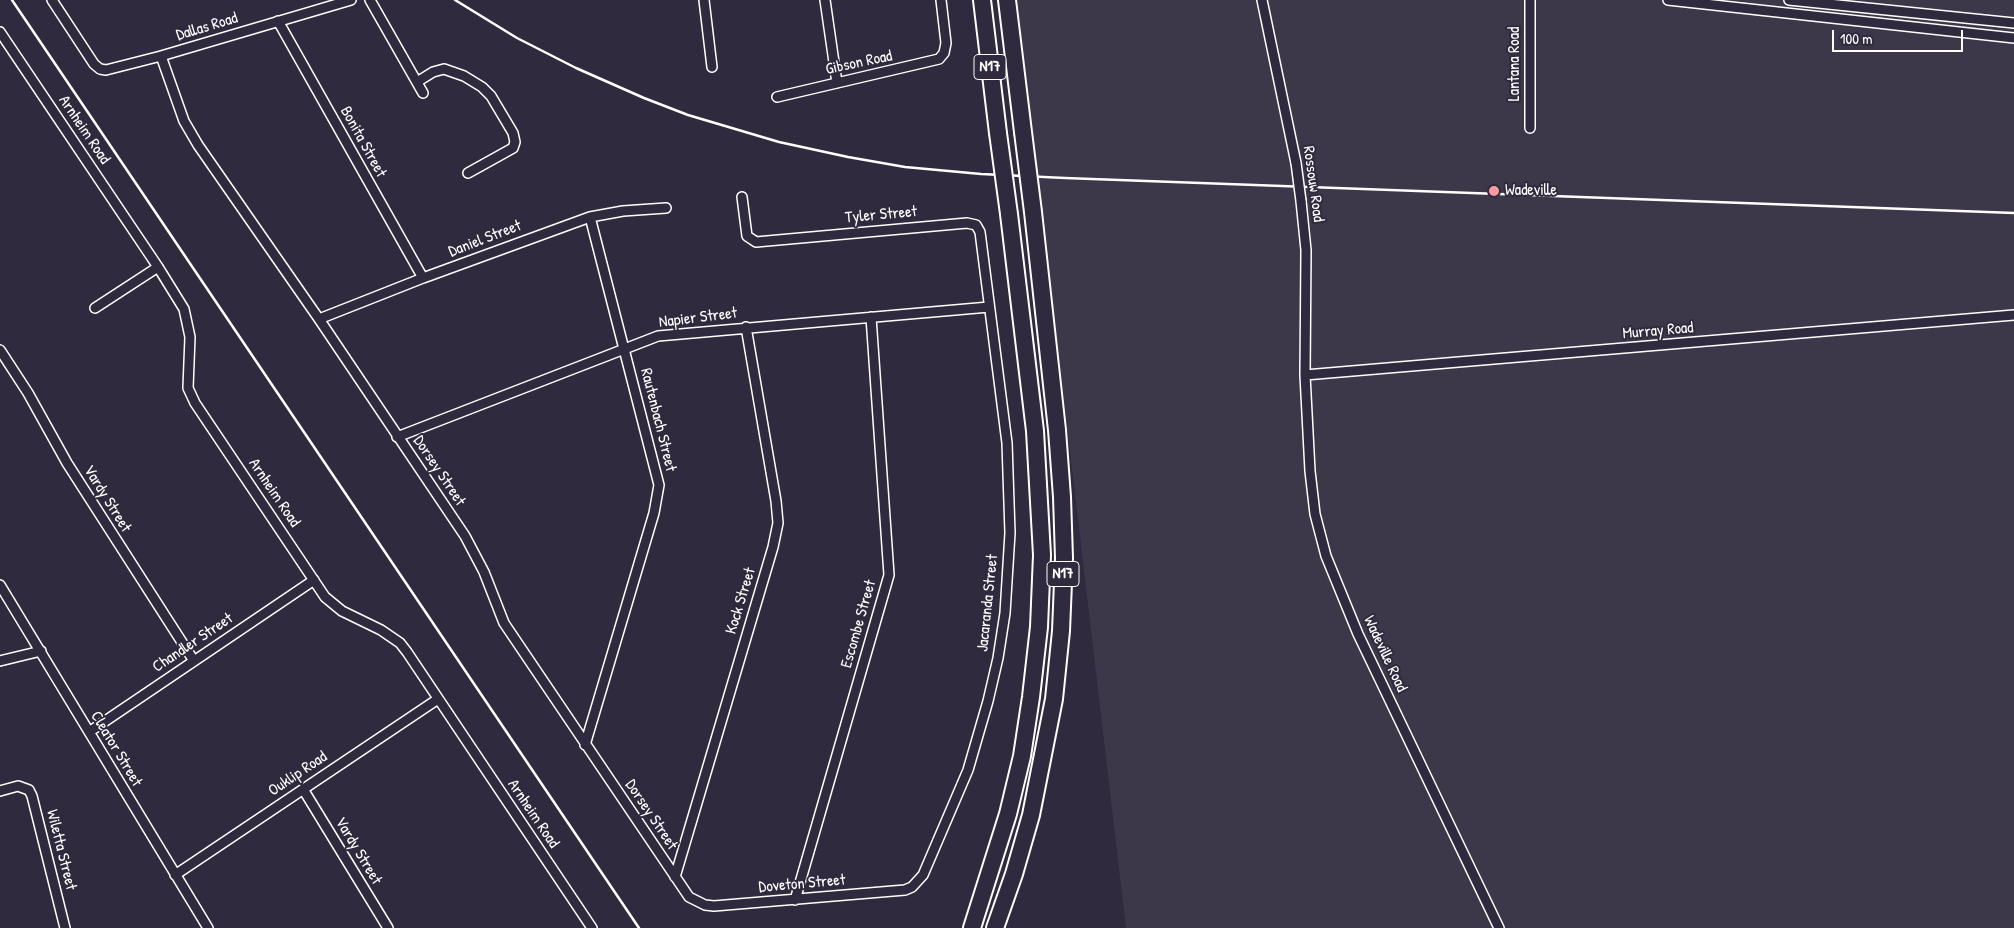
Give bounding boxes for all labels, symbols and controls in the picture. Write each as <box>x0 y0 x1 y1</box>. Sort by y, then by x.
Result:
street label: Dallas Road <box>174 9 240 45</box>
scale bar <box>1834 20 1965 52</box>
street label: Lantana Road <box>1505 27 1525 101</box>
text: 100 m <box>1840 28 1873 49</box>
street label: Gibson Road <box>824 47 894 79</box>
road number: N17 <box>974 54 1006 80</box>
street label: Arnheim Road <box>54 92 114 168</box>
street label: Bonita Street <box>336 103 390 181</box>
street label: Rossouw Road <box>1298 145 1328 223</box>
place label: Wadeville <box>1505 181 1557 201</box>
marker: Wadeville <box>1487 184 1501 198</box>
street label: Tyler Street <box>844 202 918 228</box>
street label: Daniel Street <box>446 216 524 262</box>
street label: Napier Street <box>658 304 738 332</box>
street label: Murray Road <box>1622 318 1694 344</box>
street label: Rautenbach Street <box>636 366 680 474</box>
street label: Dorsey Street <box>409 432 469 510</box>
street label: Arnheim Road <box>244 455 304 531</box>
street label: Vardy Street <box>79 462 135 536</box>
street label: Jacaranda Street <box>973 553 1003 653</box>
road number: N17 <box>1047 562 1079 586</box>
street label: Kock Street <box>722 565 760 637</box>
street label: Escombe Street <box>837 578 881 670</box>
street label: Chandler Street <box>149 609 237 677</box>
street label: Wadeville Road <box>1359 613 1411 695</box>
street label: Cleator Street <box>86 708 146 790</box>
street label: Ouklip Road <box>265 747 331 801</box>
street label: Arnheim Road <box>503 776 563 852</box>
street label: Dorsey Street <box>621 776 681 854</box>
street label: Wiletta Street <box>42 808 80 892</box>
street label: Vardy Street <box>330 814 386 888</box>
street label: Doveton Street <box>758 871 846 897</box>

